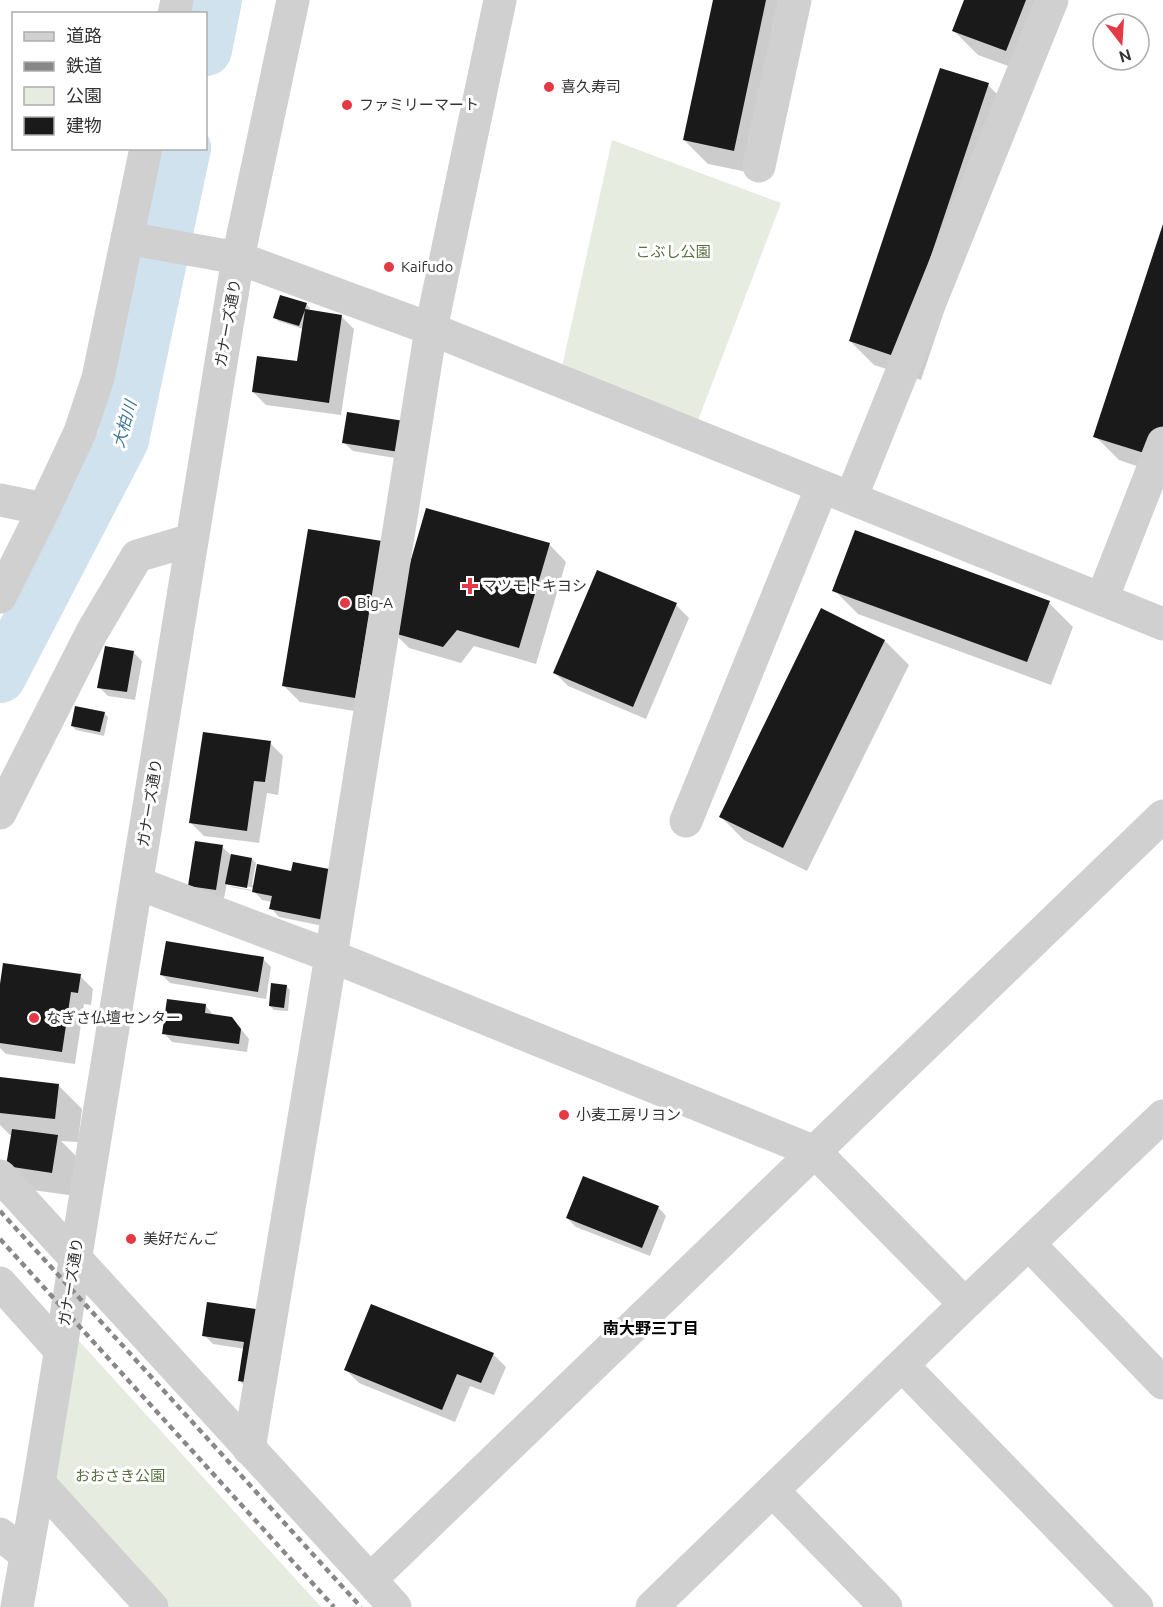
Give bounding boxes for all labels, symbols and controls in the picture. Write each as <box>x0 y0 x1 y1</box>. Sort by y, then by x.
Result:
legend <box>12 12 207 150</box>
north arrow <box>1091 12 1151 72</box>
text: 道路 <box>66 25 102 45</box>
text: N <box>1117 46 1134 67</box>
text: 鉄道 <box>66 55 102 75</box>
place label: 喜久寿司 <box>561 78 621 95</box>
marker: 喜久寿司 <box>542 80 556 94</box>
text: 公園 <box>66 85 102 105</box>
place label: ファミリーマート <box>359 96 479 113</box>
marker: ファミリーマート <box>340 98 354 112</box>
text: 建物 <box>66 115 102 135</box>
park label: こぶし公園 <box>635 243 711 260</box>
place label: Kaifudo <box>401 258 453 275</box>
marker: Kaifudo <box>382 260 396 274</box>
street label: ガナーズ通り <box>211 277 244 368</box>
water label: 大柏川 <box>109 397 140 450</box>
place label: マツモトキヨシ <box>482 577 587 594</box>
marker: マツモトキヨシ <box>463 579 477 593</box>
place label: Big-A <box>357 594 393 611</box>
marker: Big-A <box>338 596 352 610</box>
street label: ガナーズ通り <box>134 758 165 848</box>
place label: なぎさ仏壇センター <box>46 1009 181 1026</box>
marker: なぎさ仏壇センター <box>27 1011 41 1025</box>
place label: 小麦工房リヨン <box>576 1106 681 1123</box>
marker: 小麦工房リヨン <box>557 1108 571 1122</box>
place label: 美好だんご <box>143 1230 218 1247</box>
marker: 美好だんご <box>124 1232 138 1246</box>
street label: ガナーズ通り <box>55 1237 86 1327</box>
district label: 南大野三丁目 <box>603 1319 699 1337</box>
park label: おおさき公園 <box>75 1467 165 1484</box>

